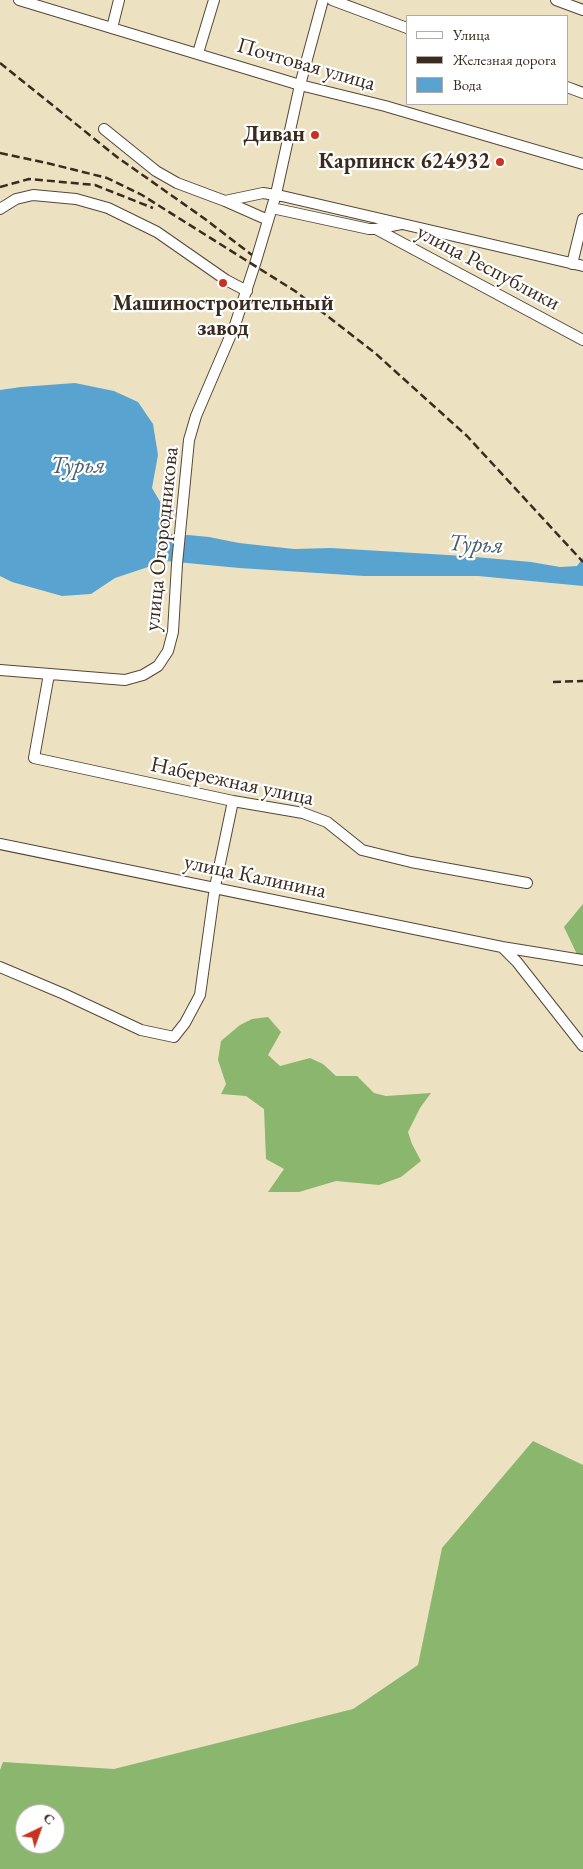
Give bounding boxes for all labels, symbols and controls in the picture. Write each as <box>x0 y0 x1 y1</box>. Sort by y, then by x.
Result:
legend <box>406 15 568 105</box>
text: Улица <box>453 25 490 44</box>
street label: Почтовая улица <box>234 33 378 97</box>
text: Железная дорога <box>453 50 556 69</box>
text: Вода <box>453 75 482 94</box>
place label: Диван <box>243 122 305 148</box>
marker: Диван <box>309 129 321 141</box>
place label: Карпинск 624932 <box>319 149 490 175</box>
marker: Карпинск 624932 <box>494 156 506 168</box>
street label: улица Республики <box>412 219 564 317</box>
marker: Машиностроительный завод <box>217 277 229 289</box>
place label: Машиностроительный завод <box>112 291 334 342</box>
street label: улица Огородникова <box>139 446 185 632</box>
water label: Турья <box>50 452 106 480</box>
water label: Турья <box>448 529 504 561</box>
street label: Набережная улица <box>148 752 316 812</box>
street label: улица Калинина <box>182 849 328 905</box>
north arrow <box>15 1804 65 1854</box>
text: С <box>40 1809 59 1829</box>

